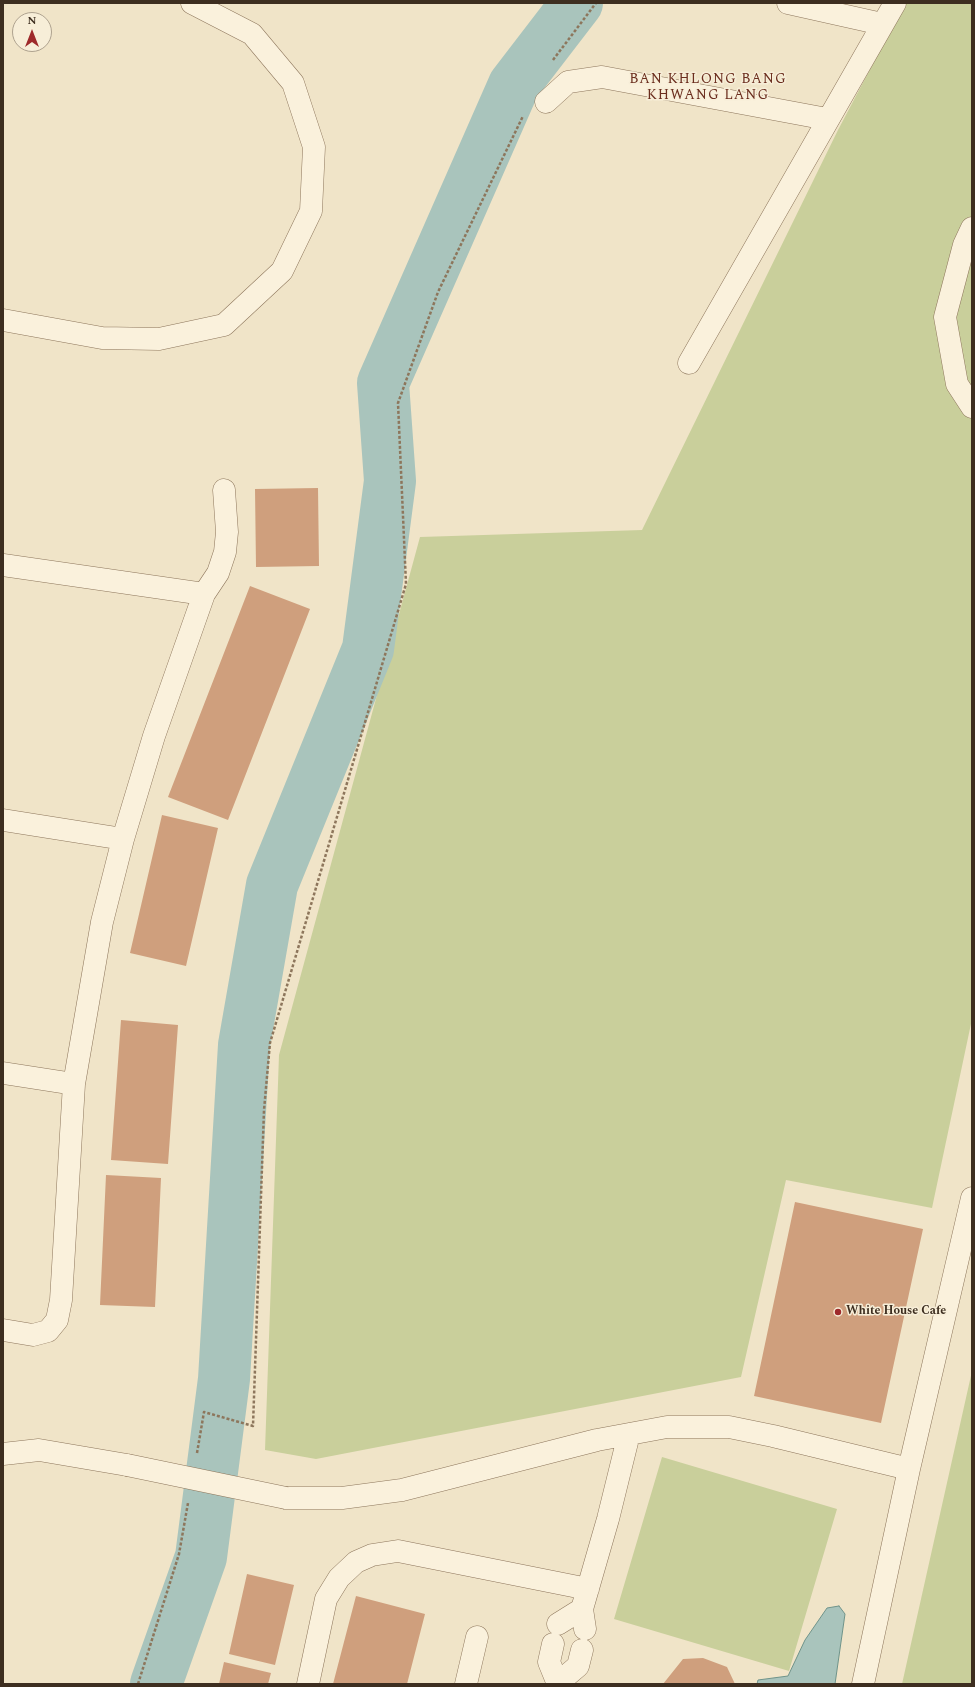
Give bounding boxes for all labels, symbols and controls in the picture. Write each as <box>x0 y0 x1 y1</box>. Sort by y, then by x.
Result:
north arrow <box>12 12 52 52</box>
text: N <box>28 12 36 29</box>
district label: BAN KHLONG BANG KHWANG LANG <box>629 72 787 104</box>
place label: White House Cafe <box>846 1305 946 1319</box>
marker: White House Cafe <box>833 1307 843 1317</box>

